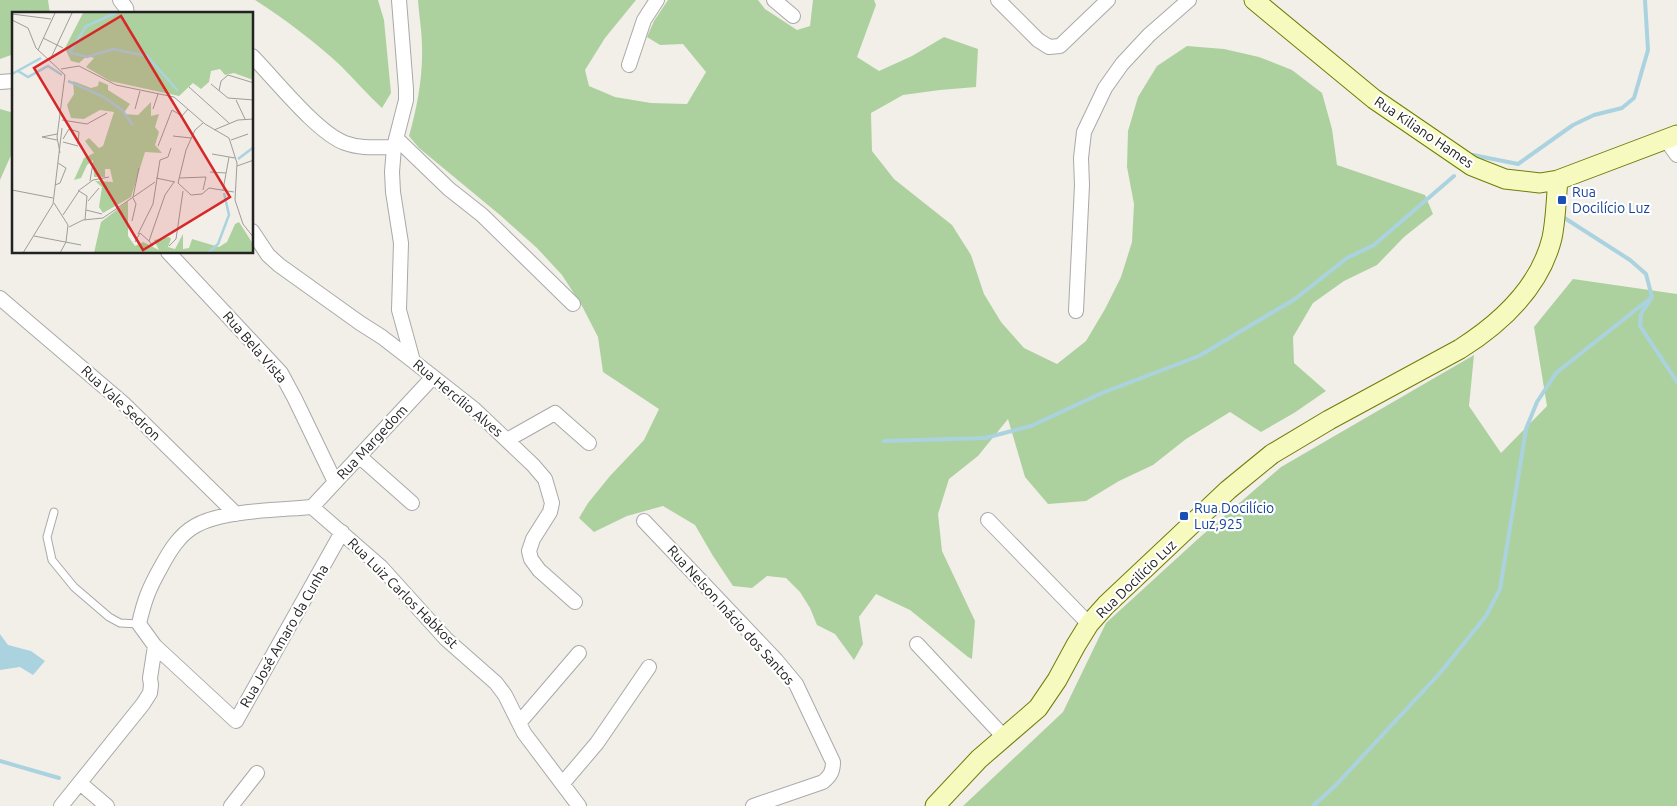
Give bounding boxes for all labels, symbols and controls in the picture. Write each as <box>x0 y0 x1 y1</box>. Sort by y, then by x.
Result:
inset map <box>12 12 254 254</box>
street label: Rua Kiliano Hames <box>1372 93 1476 171</box>
place label: Rua Docilício Luz <box>1572 184 1650 216</box>
marker: Rua Docilício Luz <box>1556 194 1568 206</box>
street label: Rua Bela Vista <box>220 308 290 386</box>
street label: Rua Hercílio Alves <box>410 356 506 440</box>
street label: Rua Vale Sedron <box>78 362 164 444</box>
street label: Rua Margedom <box>333 401 411 483</box>
place label: Rua Docilício Luz,925 <box>1194 500 1274 532</box>
marker: Rua Docilício Luz,925 <box>1178 510 1190 522</box>
street label: Rua Luiz Carlos Habkost <box>345 535 462 652</box>
street label: Rua Docilício Luz <box>1093 537 1179 621</box>
street label: Rua Nelson Inácio dos Santos <box>664 542 798 688</box>
street label: Rua José Amaro da Cunha <box>236 562 332 710</box>

